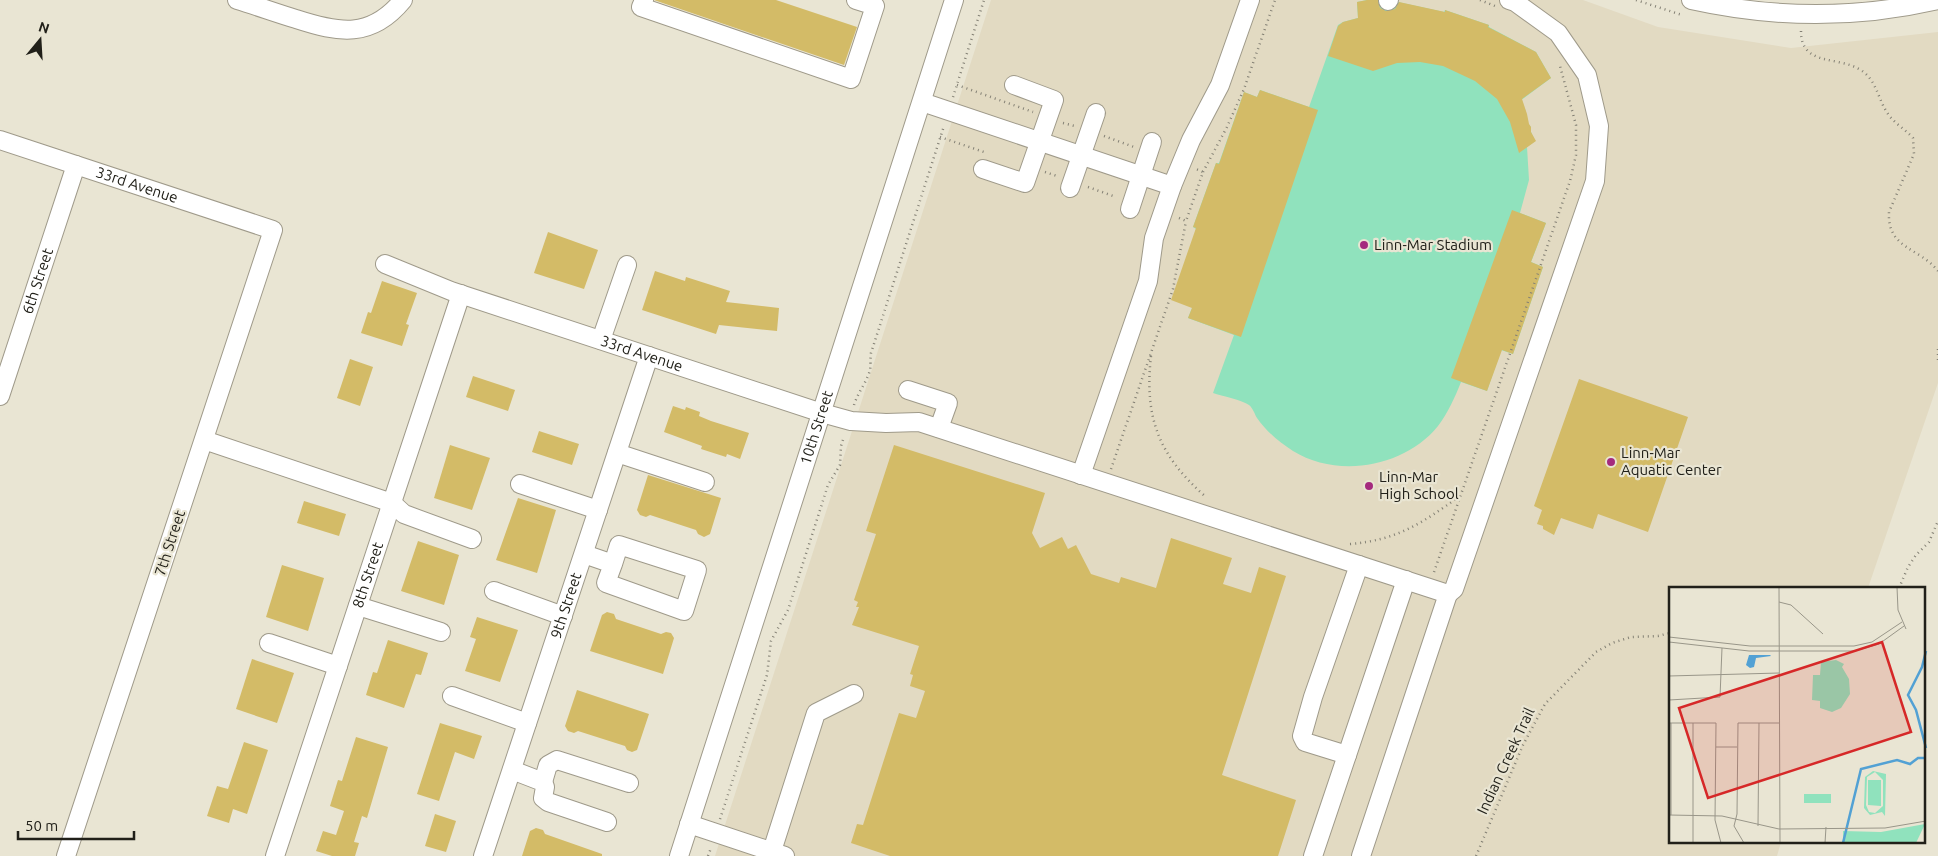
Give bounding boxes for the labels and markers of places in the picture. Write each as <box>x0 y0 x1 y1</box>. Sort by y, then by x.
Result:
place label: Linn-Mar Stadium <box>1374 236 1492 253</box>
marker: Linn-Mar Stadium <box>1358 239 1370 251</box>
place label: Linn-Mar Aquatic Center <box>1621 444 1722 478</box>
marker: Linn-Mar Aquatic Center <box>1605 456 1617 468</box>
place label: Linn-Mar High School <box>1379 468 1459 502</box>
marker: Linn-Mar High School <box>1363 480 1375 492</box>

